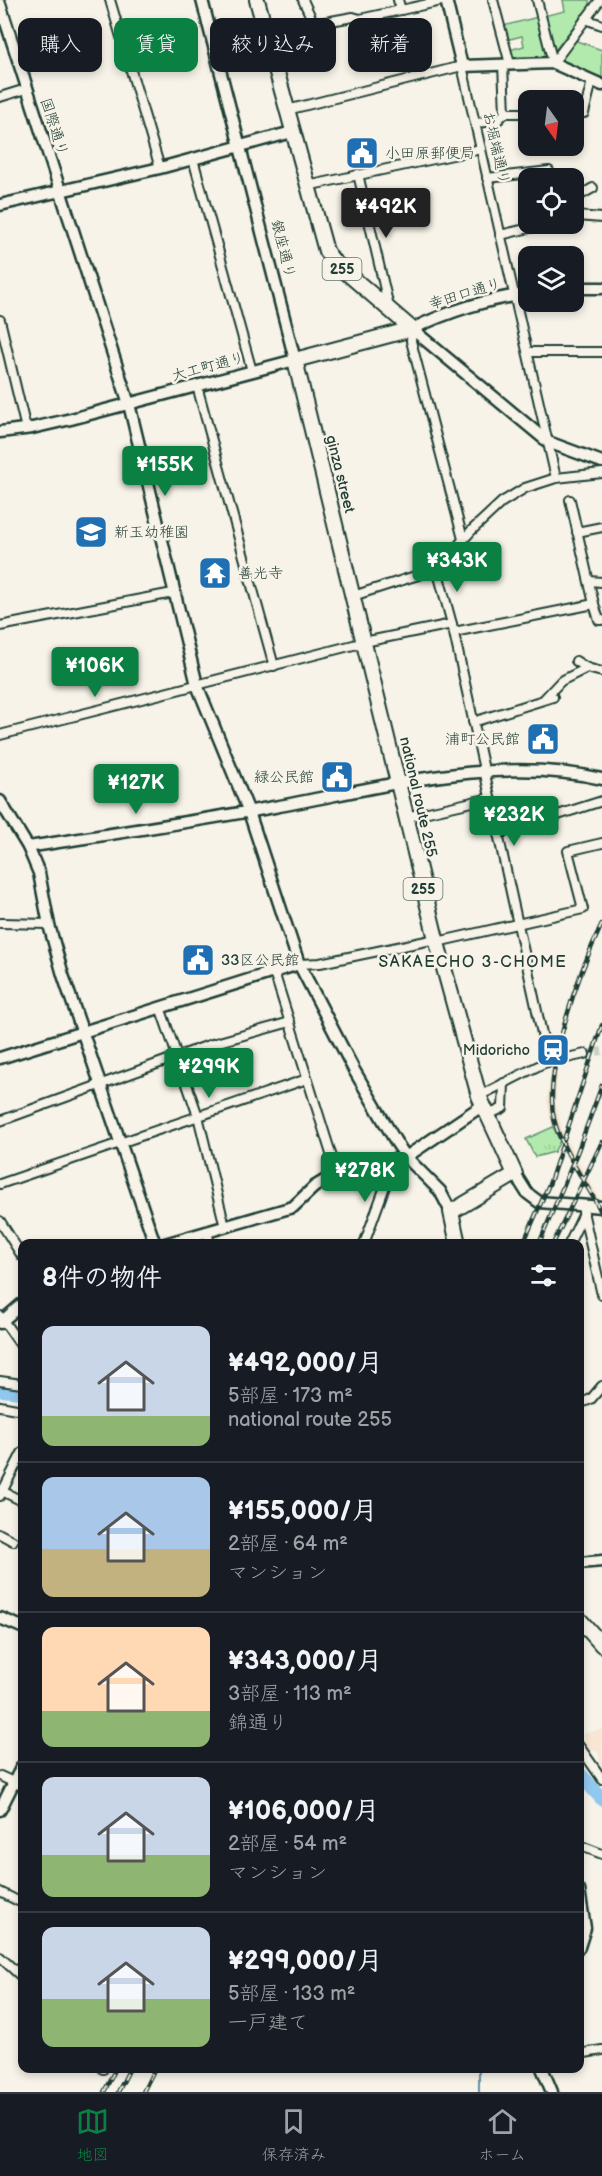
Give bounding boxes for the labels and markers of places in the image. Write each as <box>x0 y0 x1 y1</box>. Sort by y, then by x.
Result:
public building icon: 小田原郵便局 <box>344 135 380 171</box>
place label: 小田原郵便局 <box>385 144 475 163</box>
pin: ¥492K <box>344 188 428 239</box>
pin: ¥155K <box>123 446 207 497</box>
school or university icon: 新玉幼稚園 <box>73 514 109 550</box>
place label: 新玉幼稚園 <box>114 523 189 542</box>
pin: ¥343K <box>415 542 499 593</box>
temple icon: 善光寺 <box>197 555 233 591</box>
place label: 善光寺 <box>238 564 283 583</box>
pin: ¥106K <box>53 647 137 698</box>
public building icon: 浦町公民館 <box>525 721 561 757</box>
place label: 浦町公民館 <box>445 730 520 749</box>
public building icon: 緑公民館 <box>319 759 355 795</box>
pin: ¥127K <box>94 764 178 815</box>
place label: 緑公民館 <box>254 768 314 787</box>
pin: ¥232K <box>472 796 556 847</box>
public building icon: 33区公民館 <box>180 942 216 978</box>
place label: 33区公民館 <box>221 951 299 970</box>
station icon: Midoricho <box>535 1032 571 1068</box>
place label: Midoricho <box>463 1041 530 1060</box>
pin: ¥299K <box>167 1048 251 1099</box>
pin: ¥278K <box>323 1152 407 1203</box>

